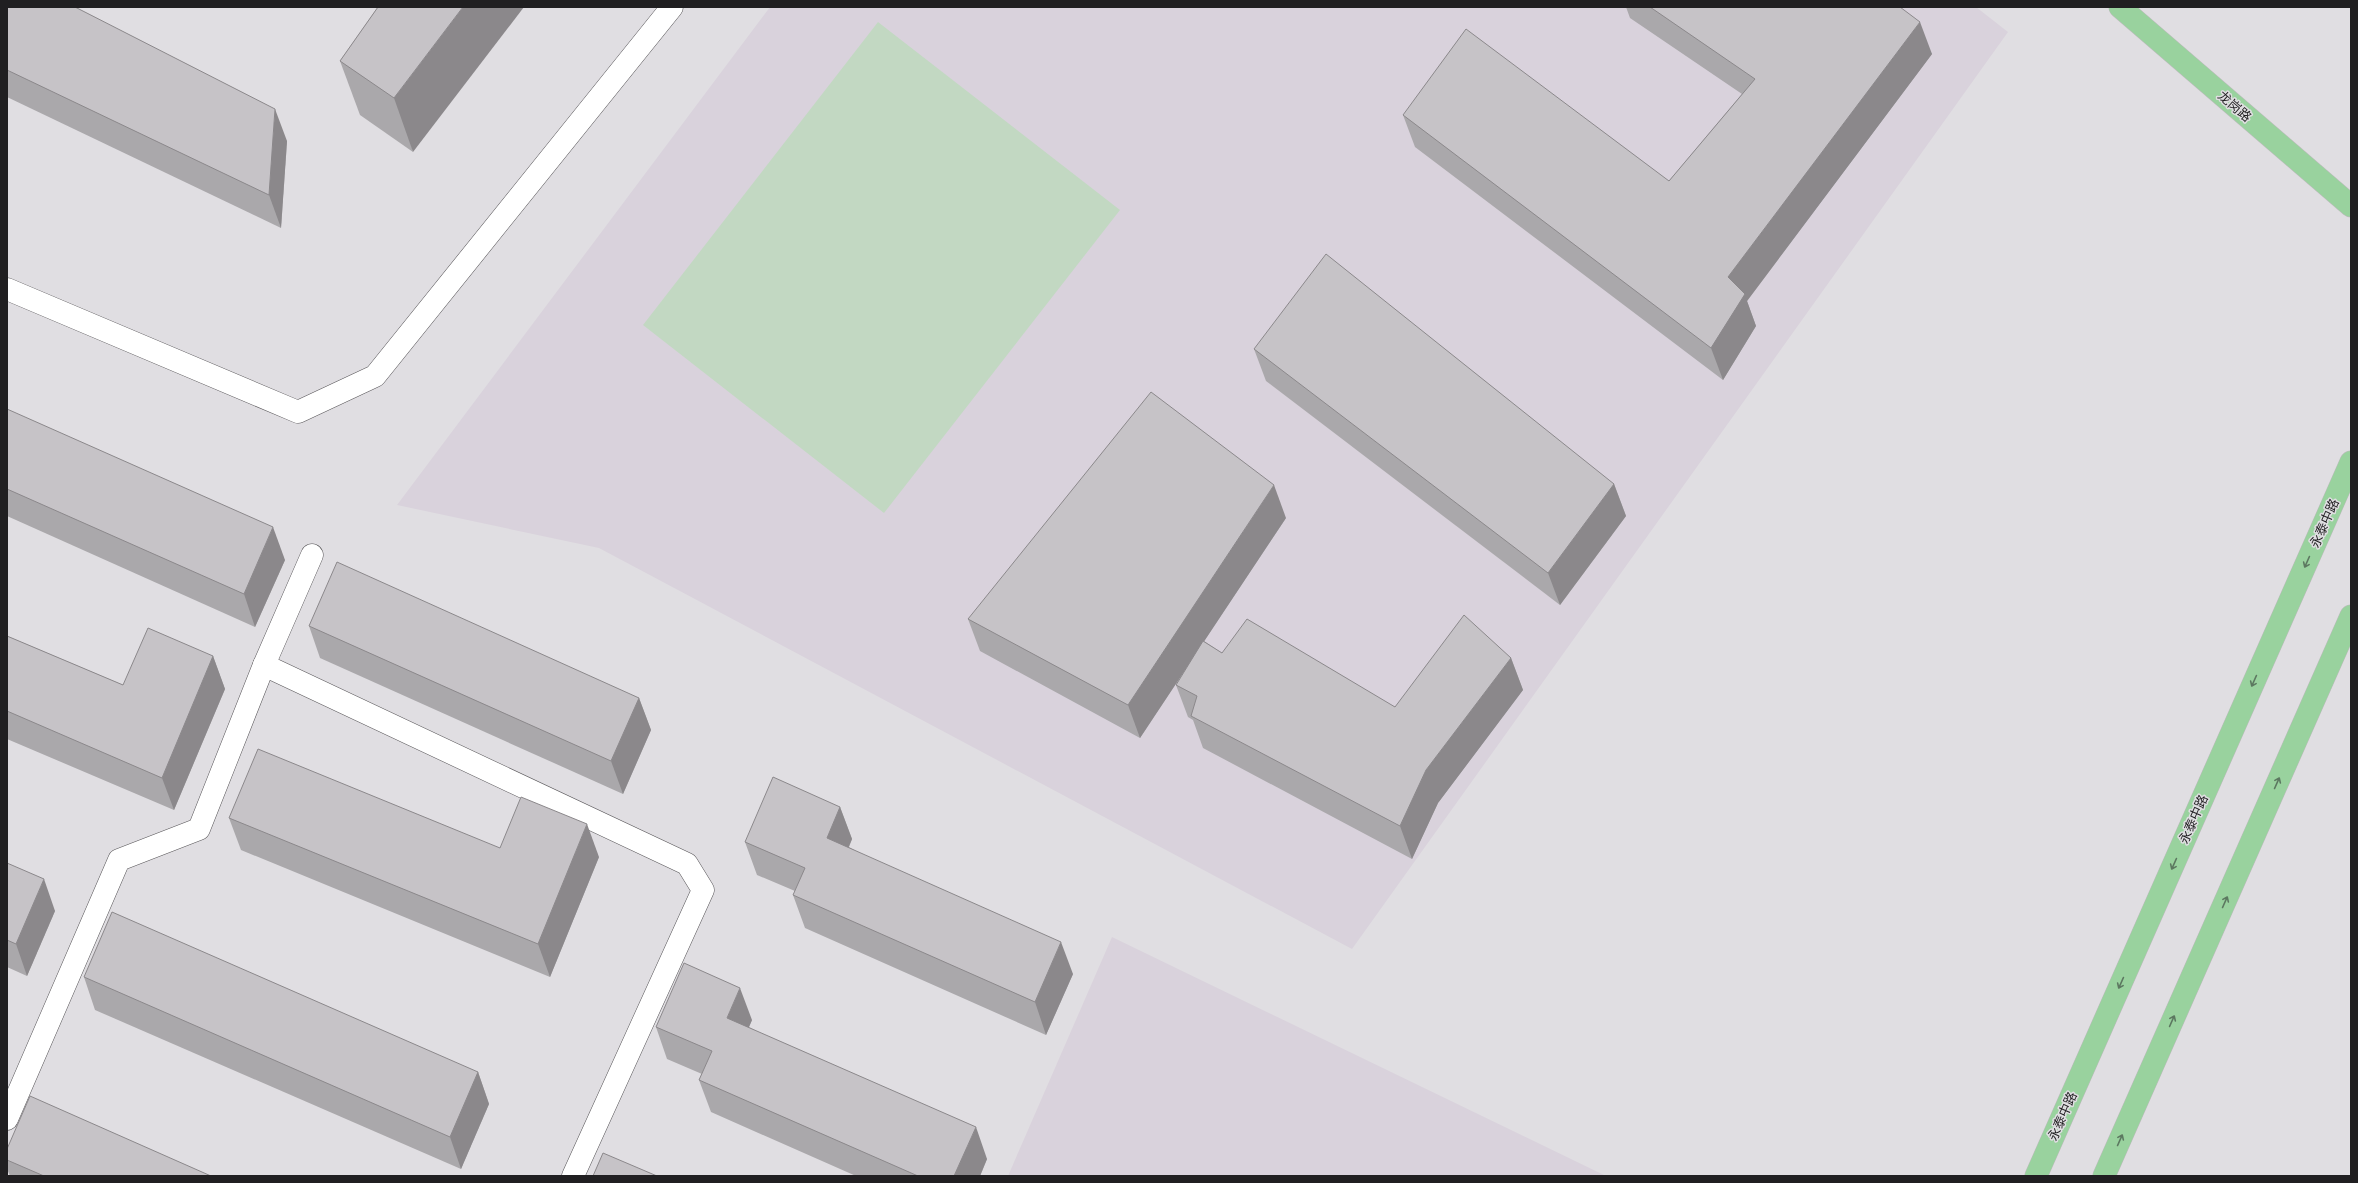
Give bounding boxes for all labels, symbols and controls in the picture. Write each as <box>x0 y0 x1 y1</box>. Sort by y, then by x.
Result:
street label: 龙岗路 <box>2216 88 2254 124</box>
street label: 永泰中路 <box>2307 496 2341 550</box>
one-way arrow <box>2303 556 2310 568</box>
one-way arrow <box>2250 675 2258 687</box>
one-way arrow <box>2274 778 2281 790</box>
street label: 永泰中路 <box>2176 792 2210 846</box>
one-way arrow <box>2169 858 2177 870</box>
one-way arrow <box>2222 897 2229 909</box>
one-way arrow <box>2117 977 2124 989</box>
one-way arrow <box>2169 1016 2177 1028</box>
street label: 永泰中路 <box>2045 1089 2079 1143</box>
one-way arrow <box>2117 1135 2124 1147</box>

